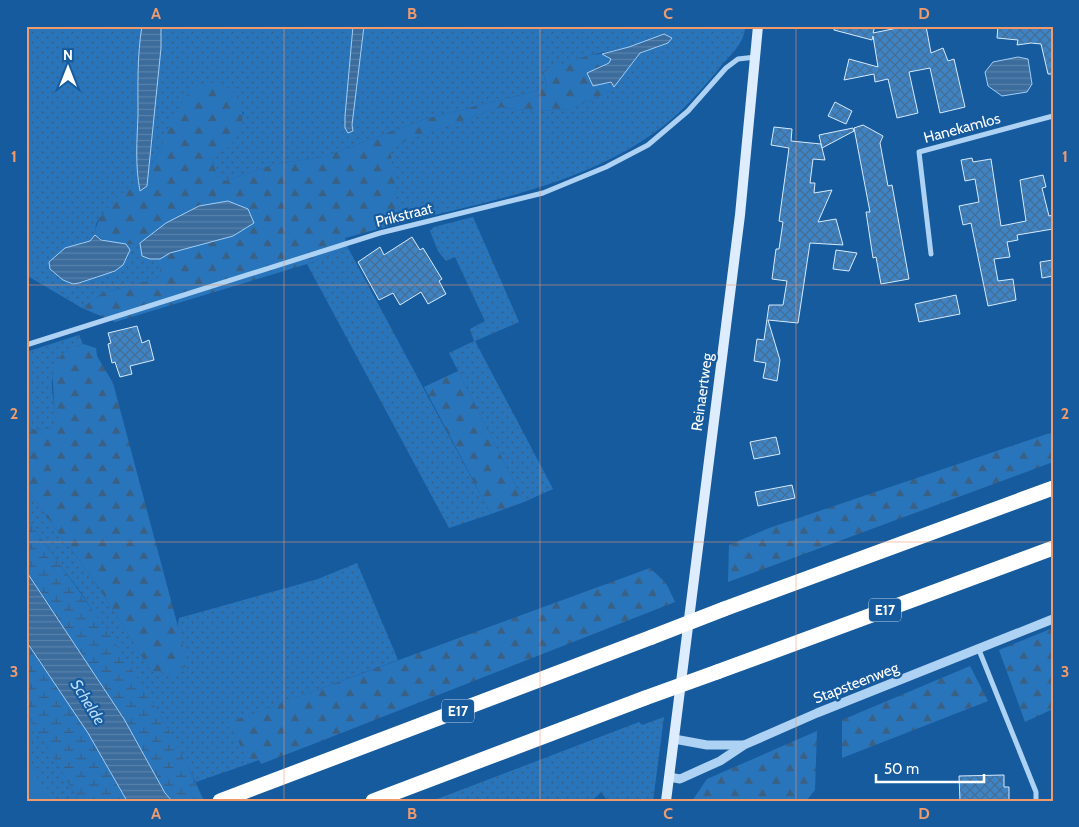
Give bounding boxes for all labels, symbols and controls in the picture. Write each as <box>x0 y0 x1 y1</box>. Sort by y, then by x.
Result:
text: A <box>151 4 161 23</box>
text: B <box>407 4 417 23</box>
text: C <box>663 4 673 23</box>
text: D <box>918 4 930 23</box>
north arrow <box>42 42 92 92</box>
text: N <box>63 46 73 64</box>
street label: Hanekamlos <box>922 109 1002 147</box>
text: 1 <box>11 147 17 166</box>
text: 1 <box>1062 147 1068 166</box>
street label: Prikstraat <box>374 199 434 231</box>
street label: Reinaertweg <box>688 351 716 432</box>
text: 2 <box>10 404 18 423</box>
text: 2 <box>1061 404 1069 423</box>
road number: E17 <box>869 598 901 622</box>
street label: Stapsteenweg <box>811 658 902 708</box>
text: 3 <box>10 662 18 681</box>
text: 3 <box>1061 662 1069 681</box>
water label: Schelde <box>67 676 109 728</box>
road number: E17 <box>442 699 474 722</box>
scale bar <box>876 752 984 784</box>
text: 50 m <box>884 760 919 778</box>
text: A <box>151 804 161 823</box>
text: B <box>407 804 417 823</box>
text: C <box>663 804 673 823</box>
text: D <box>918 804 930 823</box>

